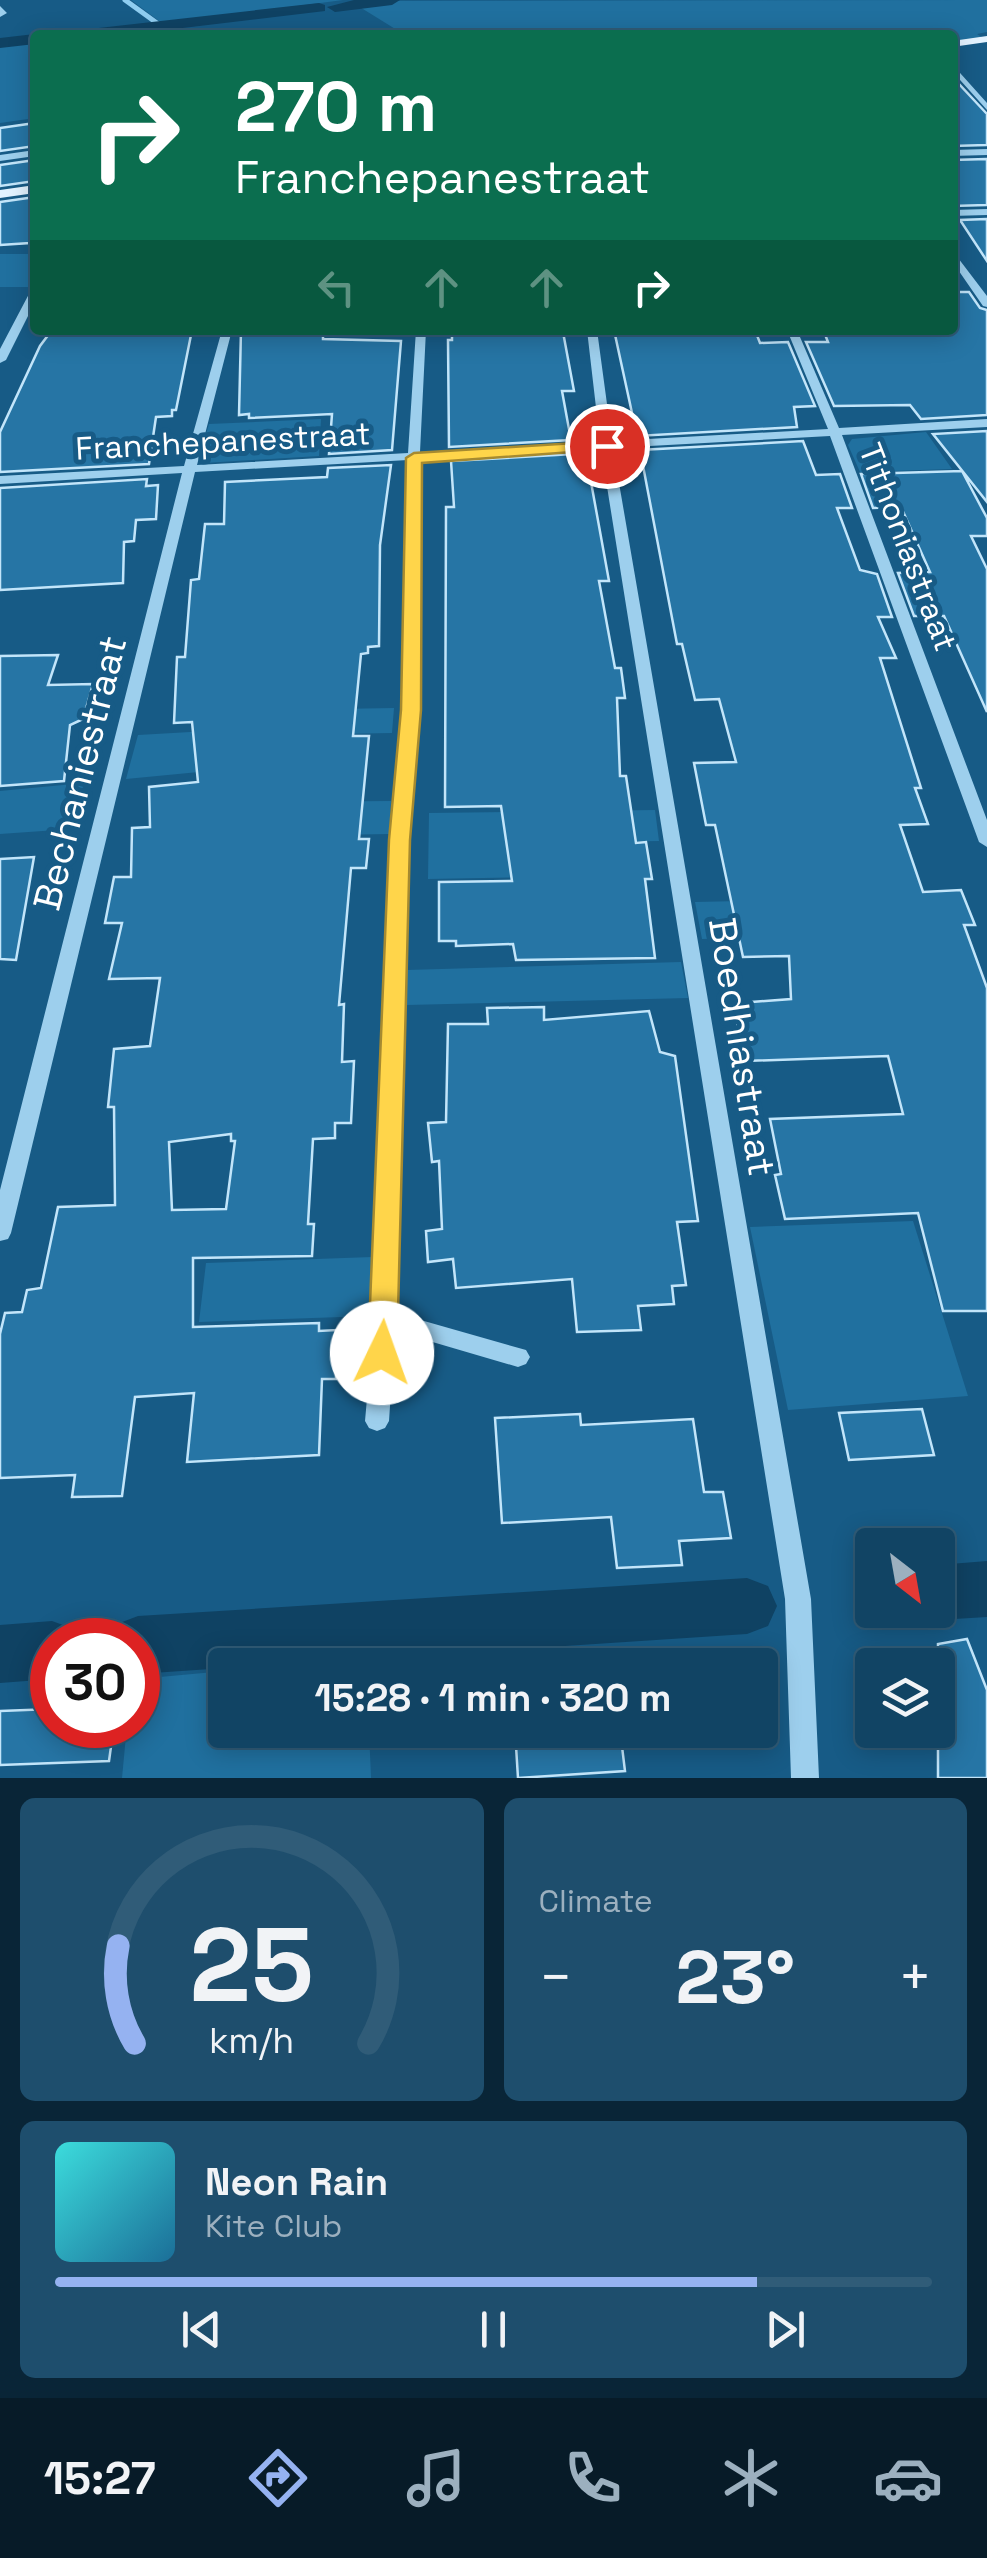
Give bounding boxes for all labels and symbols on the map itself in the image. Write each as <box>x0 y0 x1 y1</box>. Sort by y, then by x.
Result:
pin <box>565 404 650 489</box>
street label: Franchepanestraat <box>74 413 372 469</box>
street label: Tithoniastraat <box>850 437 966 657</box>
street label: Bechaniestraat <box>23 631 137 915</box>
street label: Boedhiastraat <box>698 915 786 1179</box>
position arrow <box>330 1301 434 1405</box>
north arrow <box>855 1528 955 1628</box>
speed limit sign: 30 <box>30 1618 160 1748</box>

